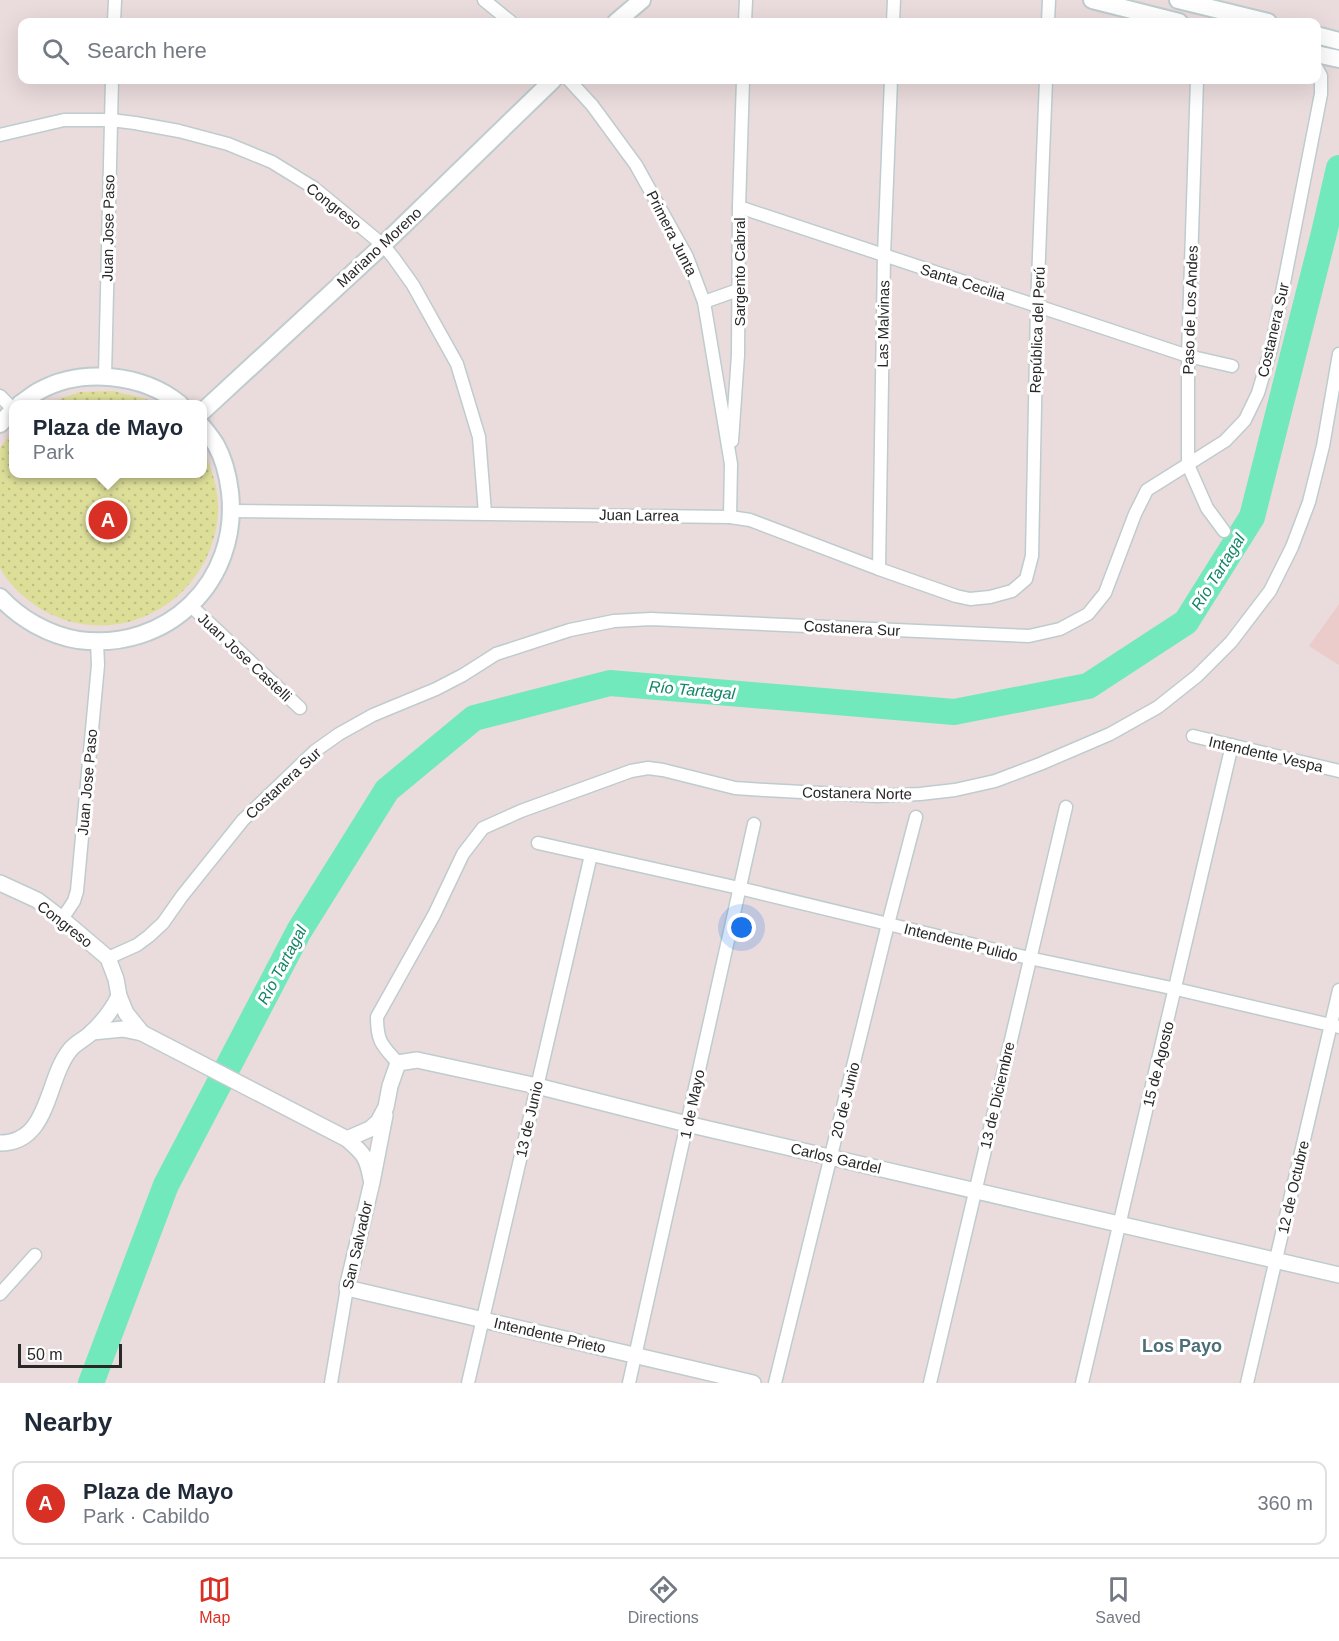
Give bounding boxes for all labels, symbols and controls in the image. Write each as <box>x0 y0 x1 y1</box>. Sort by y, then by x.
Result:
search box <box>18 18 1321 84</box>
icon: search <box>39 35 72 68</box>
text: Search here <box>87 38 207 63</box>
street label: Juan Jose Paso <box>99 174 117 282</box>
street label: Congreso <box>303 179 365 233</box>
street label: Primera Junta <box>643 188 701 279</box>
street label: Mariano Moreno <box>333 204 425 290</box>
street label: Sargento Cabral <box>731 217 748 327</box>
street label: Paso de Los Andes <box>1179 245 1201 375</box>
street label: Santa Cecilia <box>918 260 1008 304</box>
street label: República del Perú <box>1026 266 1048 394</box>
street label: Las Malvinas <box>874 280 892 368</box>
street label: Costanera Sur <box>1254 281 1292 379</box>
popup <box>9 400 207 478</box>
text: Plaza de Mayo <box>33 415 183 440</box>
text: Park <box>33 441 74 463</box>
pin: A <box>88 498 128 542</box>
street label: Juan Larrea <box>599 506 680 524</box>
water label: Río Tartagal <box>1188 530 1248 613</box>
street label: Juan Jose Castelli <box>195 609 295 705</box>
street label: Costanera Sur <box>803 617 901 639</box>
water label: Río Tartagal <box>648 678 736 702</box>
street label: Juan Jose Paso <box>74 728 100 836</box>
street label: Intendente Vespa <box>1207 733 1325 776</box>
street label: Costanera Sur <box>242 744 324 822</box>
street label: Costanera Norte <box>802 784 912 802</box>
street label: Congreso <box>34 897 96 951</box>
your location <box>727 913 756 942</box>
street label: Intendente Pulido <box>902 920 1020 964</box>
water label: Río Tartagal <box>254 922 310 1007</box>
street label: 15 de Agosto <box>1139 1019 1177 1109</box>
street label: 13 de Diciembre <box>976 1040 1018 1150</box>
street label: 20 de Junio <box>827 1060 863 1140</box>
street label: 1 de Mayo <box>676 1068 708 1140</box>
street label: 13 de Junio <box>512 1079 546 1159</box>
street label: Carlos Gardel <box>789 1139 883 1177</box>
street label: 12 de Octubre <box>1274 1139 1312 1235</box>
street label: San Salvador <box>339 1199 375 1291</box>
street label: Intendente Prieto <box>492 1314 608 1356</box>
district label: Los Payo <box>1142 1336 1222 1356</box>
scale bar <box>18 1341 122 1368</box>
text: 50 m <box>27 1346 63 1363</box>
text: Nearby <box>24 1407 112 1437</box>
text: Plaza de Mayo <box>83 1479 233 1504</box>
text: A <box>38 1492 53 1514</box>
text: 360 m <box>1257 1492 1313 1514</box>
text: Park · Cabildo <box>83 1505 210 1527</box>
tab: Map <box>198 1573 231 1627</box>
tab: Directions <box>628 1573 699 1627</box>
tab: Saved <box>1095 1573 1141 1627</box>

